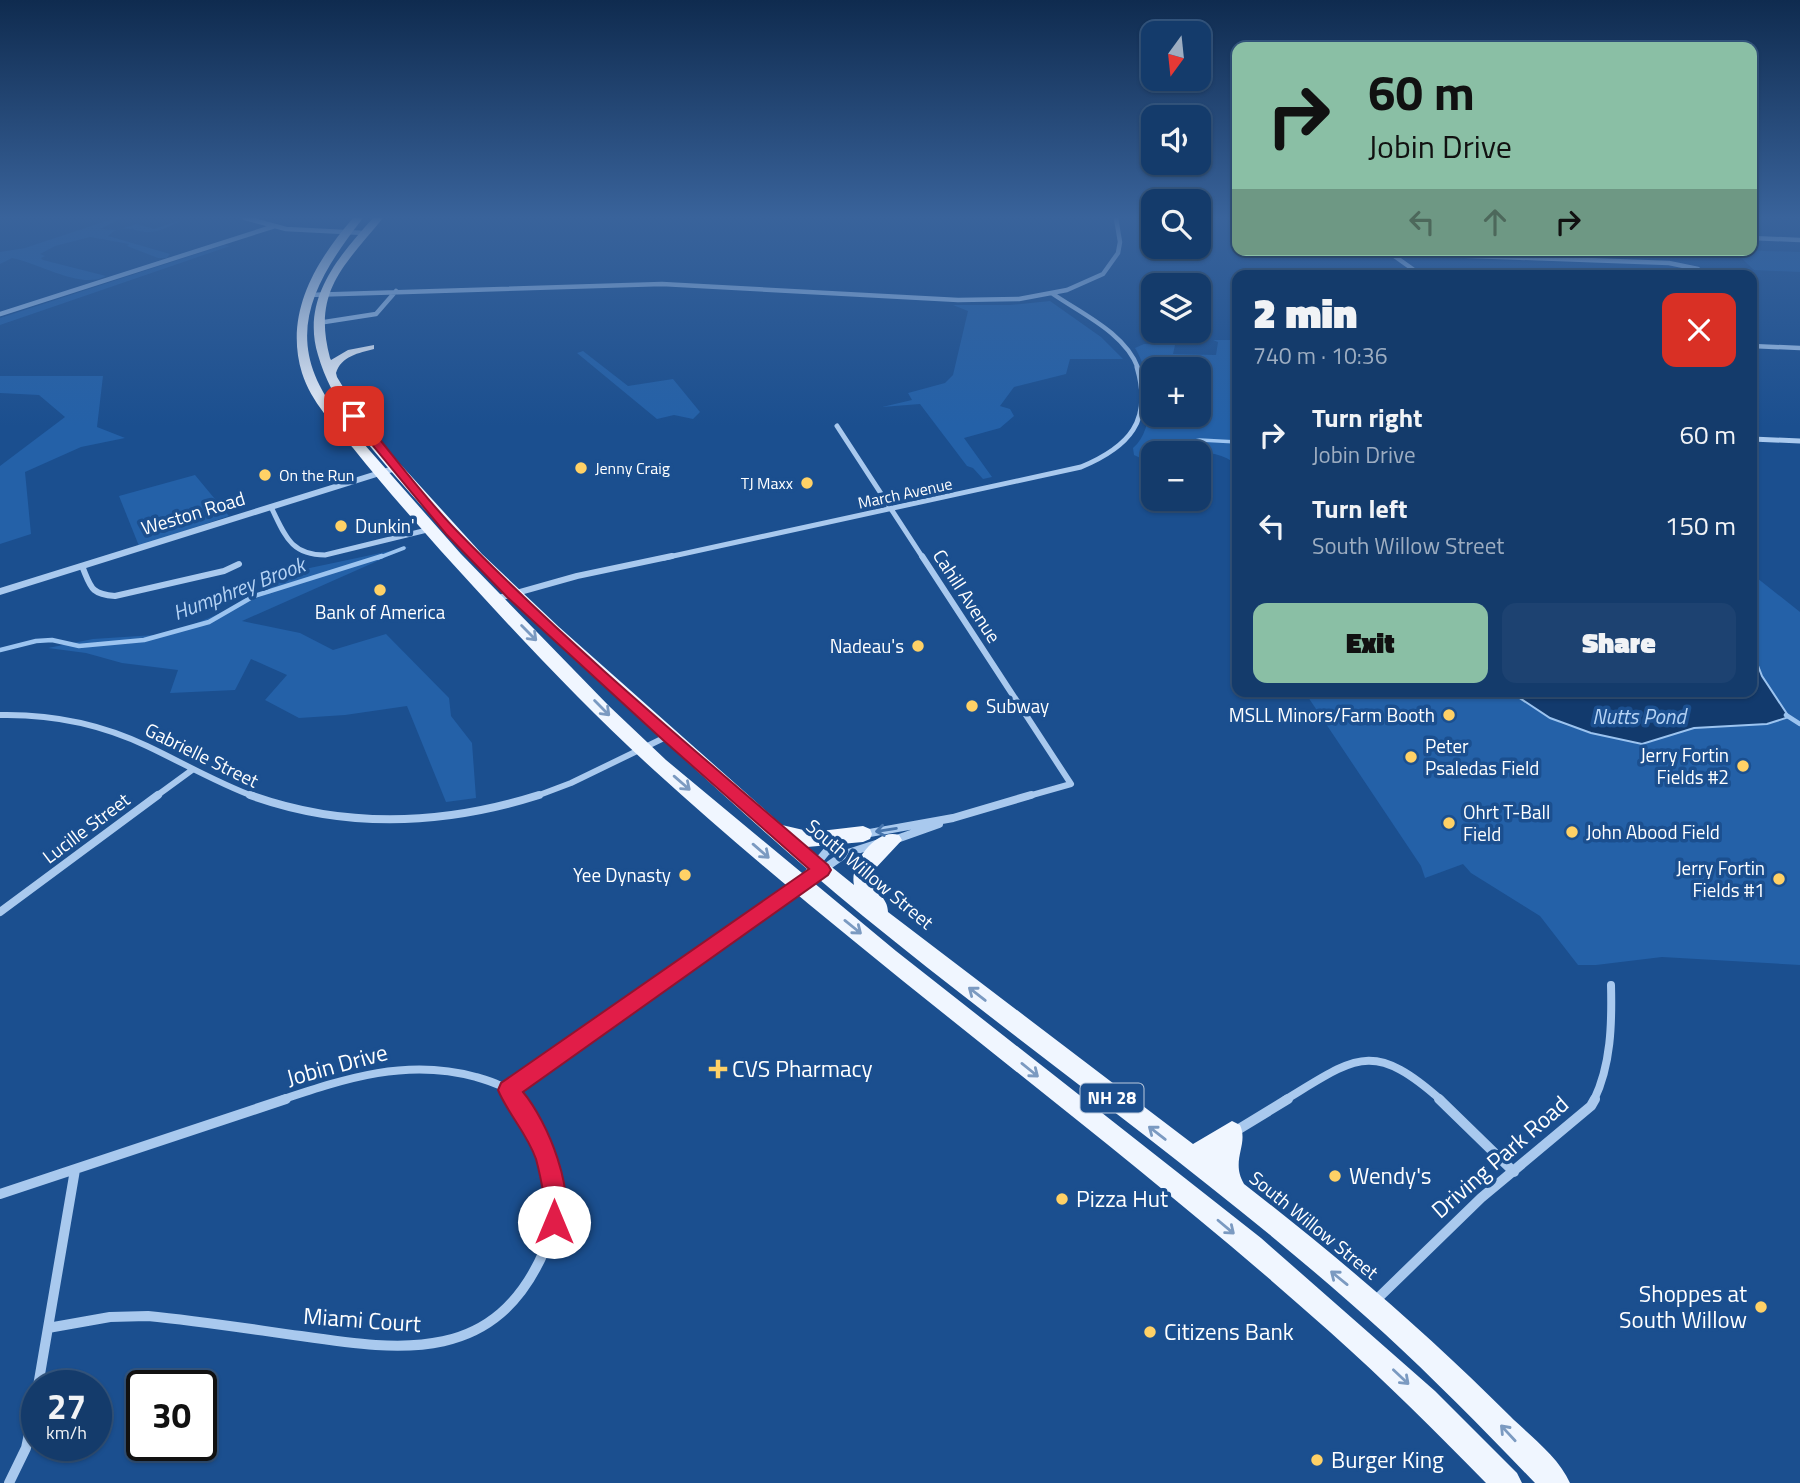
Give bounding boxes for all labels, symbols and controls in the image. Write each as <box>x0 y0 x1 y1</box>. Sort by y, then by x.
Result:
north arrow <box>1141 21 1211 91</box>
map controls <box>1141 21 1211 511</box>
text: 60 m <box>1368 54 1475 129</box>
icon: right <box>1253 70 1344 161</box>
button: sound <box>1141 105 1211 175</box>
text: Jobin Drive <box>1368 122 1512 170</box>
button: search <box>1141 189 1211 259</box>
icon: left <box>1403 203 1441 241</box>
icon: ahead <box>1476 203 1514 241</box>
icon: right <box>1549 203 1587 241</box>
button: layers <box>1141 273 1211 343</box>
text: 2 min <box>1253 280 1357 344</box>
button: close <box>1662 293 1736 367</box>
text: 740 m · 10:36 <box>1253 338 1388 373</box>
button: + <box>1141 357 1211 427</box>
pin <box>324 386 384 446</box>
icon: arrive <box>335 397 373 435</box>
text: Turn right <box>1312 398 1423 437</box>
text: 60 m <box>1679 415 1736 454</box>
icon: right <box>1253 416 1291 454</box>
text: Jobin Drive <box>1312 437 1416 472</box>
button: − <box>1141 441 1211 511</box>
place label: Jenny Craig <box>595 456 670 480</box>
marker: Jenny Craig <box>573 460 589 476</box>
place label: On the Run <box>279 463 354 487</box>
marker: On the Run <box>257 467 273 483</box>
place label: TJ Maxx <box>741 471 793 495</box>
street label: March Avenue <box>856 471 954 515</box>
marker: TJ Maxx <box>799 475 815 491</box>
street label: Weston Road <box>137 483 248 542</box>
text: Turn left <box>1312 489 1407 528</box>
text: 150 m <box>1665 506 1736 545</box>
icon: left <box>1253 507 1291 545</box>
place label: Dunkin' <box>355 511 415 540</box>
marker: Dunkin' <box>333 518 349 534</box>
text: South Willow Street <box>1312 528 1504 563</box>
street label: Cahill Avenue <box>926 543 1009 648</box>
water label: Humphrey Brook <box>168 547 312 628</box>
marker: Bank of America <box>372 582 388 598</box>
place label: Bank of America <box>315 597 446 626</box>
button: Exit <box>1253 603 1488 683</box>
button: Share <box>1502 603 1736 683</box>
one-way arrow <box>520 625 537 642</box>
place label: Nadeau's <box>830 631 904 660</box>
marker: Nadeau's <box>910 638 926 654</box>
place label: Subway <box>986 691 1049 720</box>
marker: Subway <box>964 698 980 714</box>
one-way arrow <box>593 699 610 716</box>
place label: MSLL Minors/Farm Booth <box>1229 700 1435 729</box>
water label: Nutts Pond <box>1592 700 1688 732</box>
marker: MSLL Minors/Farm Booth <box>1441 707 1457 723</box>
street label: Gabrielle Street <box>141 715 264 795</box>
place label: Peter Psaledas Field <box>1425 731 1539 782</box>
place label: Jerry Fortin Fields #2 <box>1640 740 1729 791</box>
marker: Peter Psaledas Field <box>1403 749 1419 765</box>
marker: Jerry Fortin Fields #2 <box>1735 758 1751 774</box>
one-way arrow <box>673 774 690 791</box>
street label: Lucille Street <box>36 785 136 870</box>
place label: Ohrt T-Ball Field <box>1463 797 1550 848</box>
street label: South Willow Street <box>800 811 941 936</box>
marker: Ohrt T-Ball Field <box>1441 815 1457 831</box>
place label: John Abood Field <box>1586 817 1720 846</box>
one-way arrow <box>875 824 898 837</box>
marker: John Abood Field <box>1564 824 1580 840</box>
one-way arrow <box>752 843 770 859</box>
place label: Jerry Fortin Fields #1 <box>1676 853 1765 904</box>
place label: Yee Dynasty <box>573 860 671 889</box>
marker: Yee Dynasty <box>677 867 693 883</box>
marker: Jerry Fortin Fields #1 <box>1771 871 1787 887</box>
one-way arrow <box>843 920 861 935</box>
one-way arrow <box>969 986 987 1001</box>
street label: Jobin Drive <box>282 1034 391 1095</box>
place label: CVS Pharmacy <box>732 1051 873 1086</box>
marker: CVS Pharmacy <box>710 1061 726 1077</box>
one-way arrow <box>1021 1062 1039 1077</box>
road number: NH 28 <box>1080 1084 1144 1112</box>
street label: Driving Park Road <box>1423 1087 1576 1226</box>
one-way arrow <box>1149 1125 1167 1140</box>
place label: Wendy's <box>1349 1158 1432 1193</box>
street label: South Willow Street <box>1243 1163 1385 1286</box>
marker: Wendy's <box>1327 1168 1343 1184</box>
place label: Pizza Hut <box>1076 1181 1168 1216</box>
position arrow <box>517 1185 591 1259</box>
marker: Pizza Hut <box>1054 1191 1070 1207</box>
one-way arrow <box>1216 1220 1234 1235</box>
one-way arrow <box>1331 1270 1349 1286</box>
place label: Shoppes at South Willow <box>1619 1276 1747 1337</box>
street label: Miami Court <box>302 1298 422 1341</box>
marker: Shoppes at South Willow <box>1753 1299 1769 1315</box>
place label: Citizens Bank <box>1164 1314 1294 1349</box>
marker: Citizens Bank <box>1142 1324 1158 1340</box>
one-way arrow <box>1392 1369 1409 1386</box>
speed limit sign: 30 <box>126 1370 217 1461</box>
text: 27 <box>47 1379 86 1433</box>
text: km/h <box>46 1419 87 1446</box>
one-way arrow <box>1499 1425 1516 1442</box>
place label: Burger King <box>1331 1442 1444 1477</box>
marker: Burger King <box>1309 1452 1325 1468</box>

